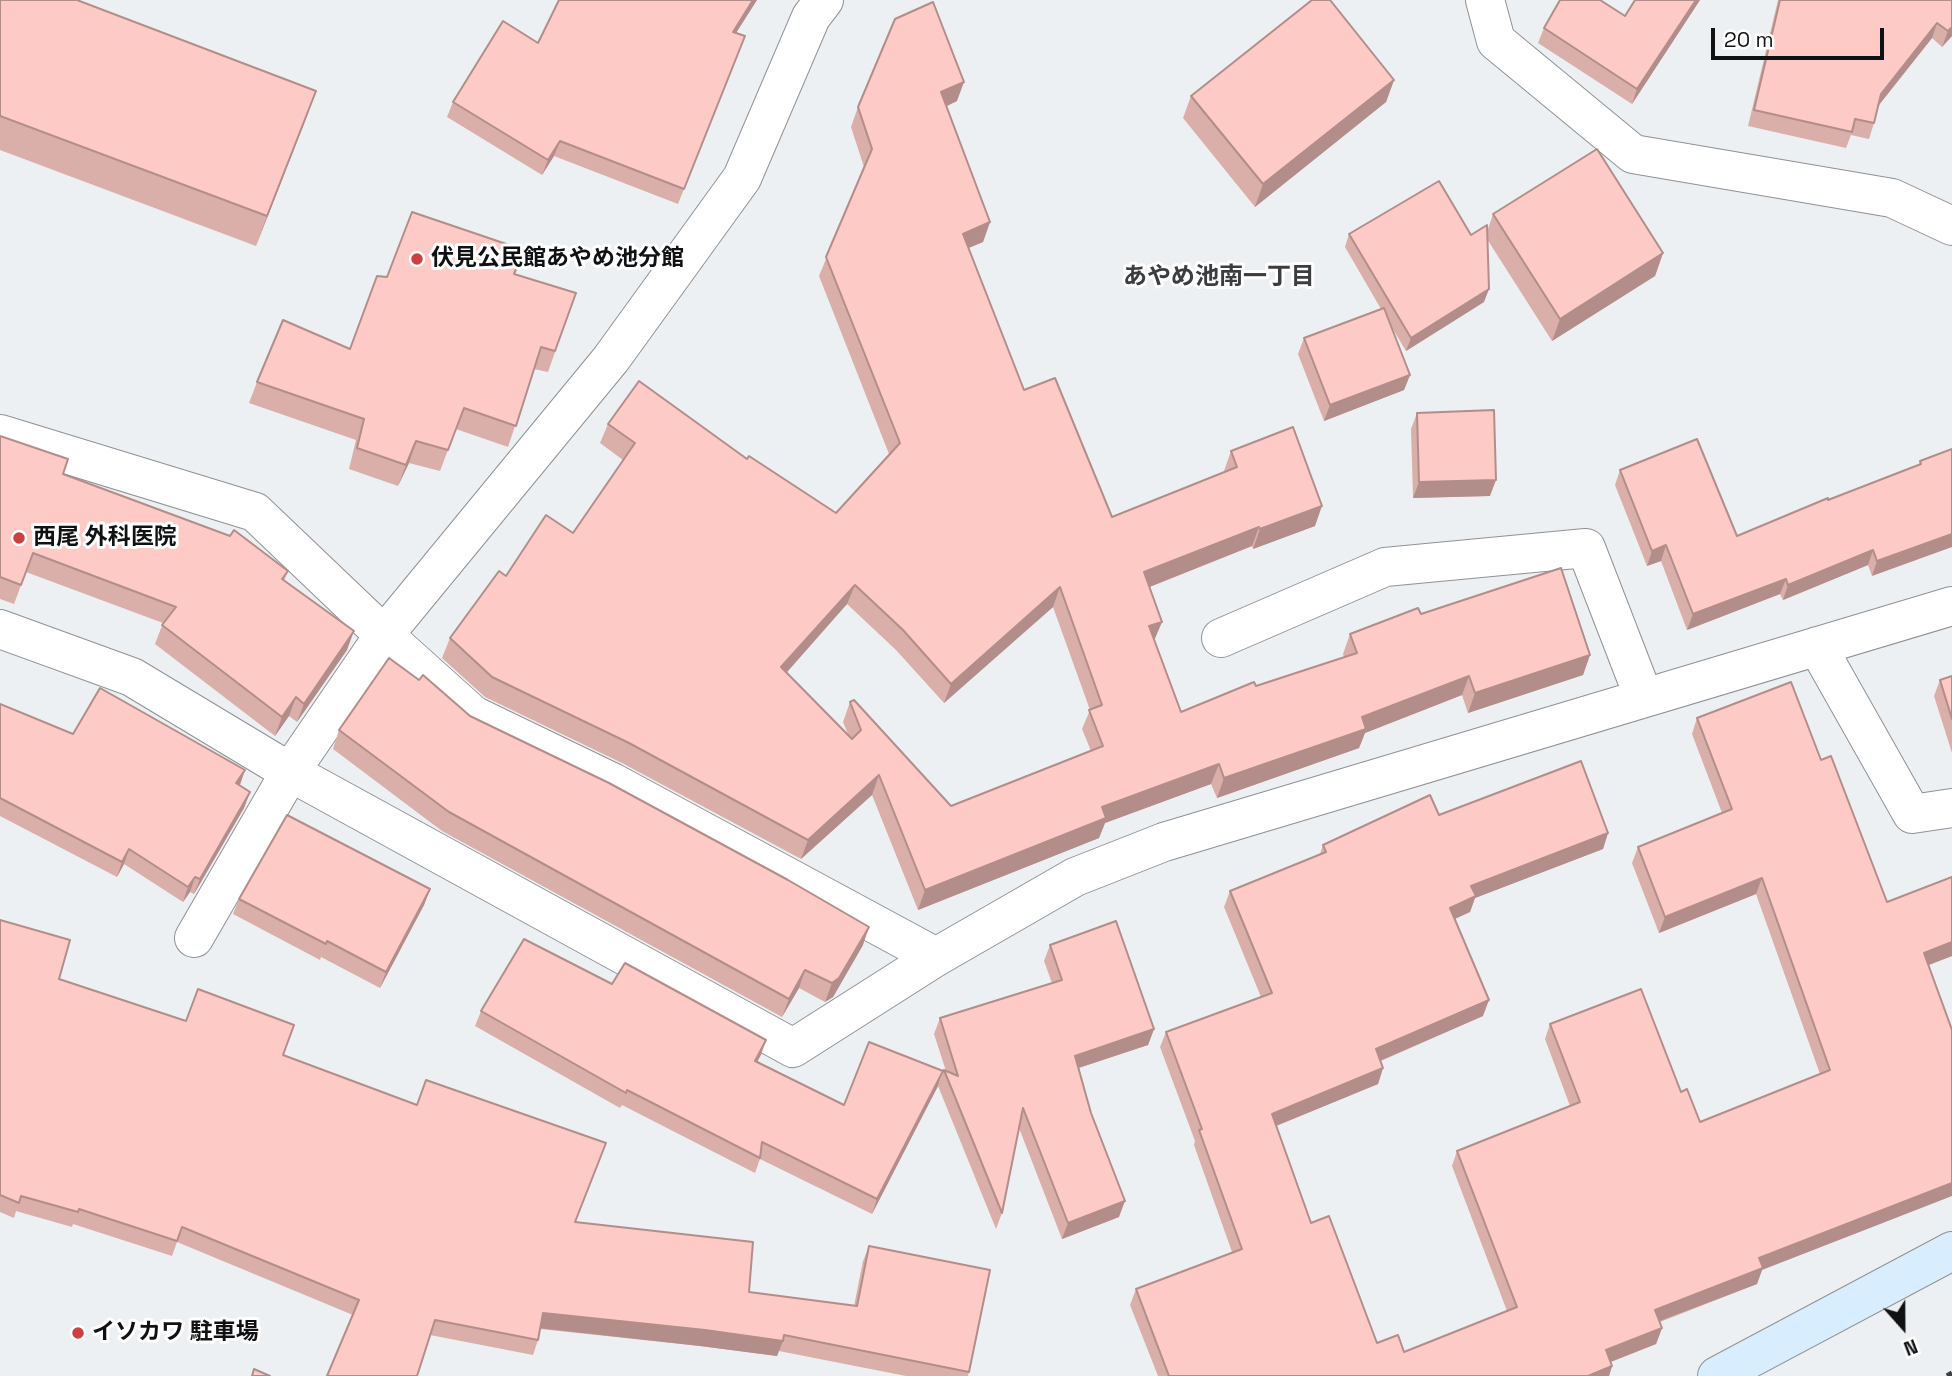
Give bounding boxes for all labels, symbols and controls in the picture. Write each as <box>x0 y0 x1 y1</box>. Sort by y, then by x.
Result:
scale bar <box>1714 14 1887 58</box>
text: 20 m <box>1724 26 1774 53</box>
place label: 伏見公民館あやめ池分館 <box>431 245 684 273</box>
marker: 伏見公民館あやめ池分館 <box>409 251 425 267</box>
district label: あやめ池南一丁目 <box>1123 263 1315 291</box>
place label: 西尾 外科医院 <box>33 524 177 552</box>
marker: 西尾 外科医院 <box>11 530 27 546</box>
north arrow <box>1868 1292 1938 1362</box>
place label: イソカワ 駐車場 <box>92 1319 259 1347</box>
marker: イソカワ 駐車場 <box>70 1325 86 1341</box>
text: N <box>1900 1333 1921 1361</box>

